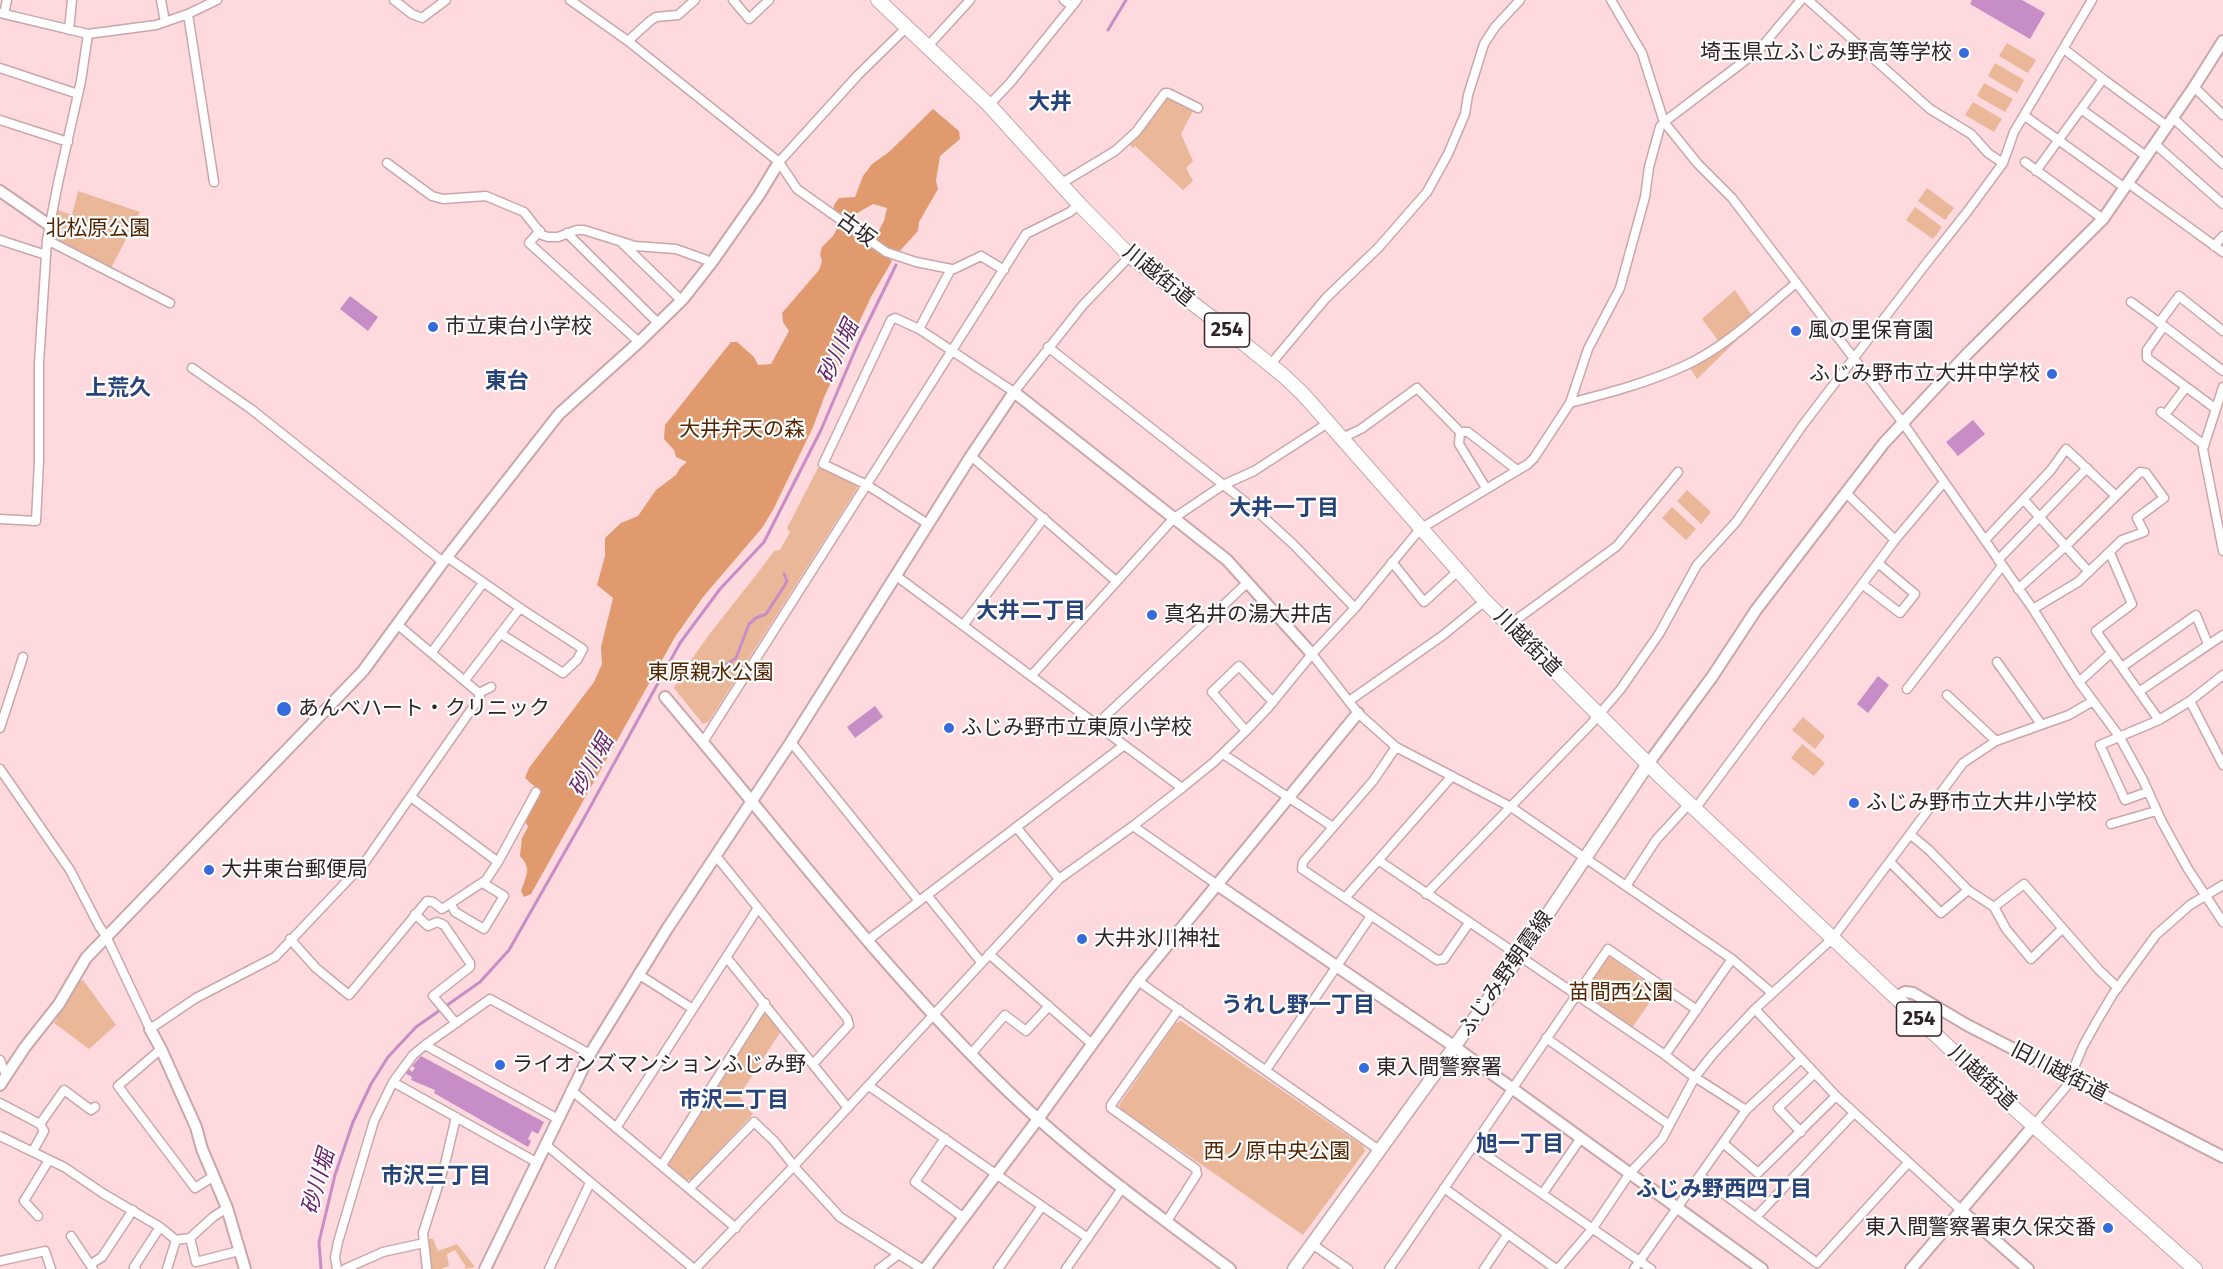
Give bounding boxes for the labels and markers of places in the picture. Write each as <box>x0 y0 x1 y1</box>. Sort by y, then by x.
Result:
place label: 埼玉県立ふじみ野高等学校 <box>1700 40 1952 66</box>
marker: 埼玉県立ふじみ野高等学校 <box>1957 46 1971 60</box>
place label: 市立東台小学校 <box>445 314 592 340</box>
place label: 風の里保育園 <box>1808 318 1934 344</box>
marker: 市立東台小学校 <box>426 320 440 334</box>
marker: 風の里保育園 <box>1789 324 1803 338</box>
place label: ふじみ野市立大井中学校 <box>1809 361 2040 387</box>
marker: ふじみ野市立大井中学校 <box>2045 367 2059 381</box>
place label: 真名井の湯大井店 <box>1164 602 1332 628</box>
marker: 真名井の湯大井店 <box>1145 608 1159 622</box>
place label: あんべハート・クリニック <box>298 696 550 722</box>
marker: あんべハート・クリニック <box>275 700 293 718</box>
place label: ふじみ野市立東原小学校 <box>961 715 1192 741</box>
marker: ふじみ野市立東原小学校 <box>942 721 956 735</box>
place label: ふじみ野市立大井小学校 <box>1866 790 2097 816</box>
marker: ふじみ野市立大井小学校 <box>1847 796 1861 810</box>
place label: 大井東台郵便局 <box>221 857 368 883</box>
marker: 大井東台郵便局 <box>202 863 216 877</box>
place label: 大井氷川神社 <box>1094 926 1220 952</box>
marker: 大井氷川神社 <box>1075 932 1089 946</box>
place label: ライオンズマンションふじみ野 <box>512 1052 806 1078</box>
place label: 東入間警察署 <box>1376 1055 1502 1081</box>
marker: ライオンズマンションふじみ野 <box>493 1058 507 1072</box>
marker: 東入間警察署 <box>1357 1061 1371 1075</box>
place label: 東入間警察署東久保交番 <box>1865 1215 2096 1241</box>
marker: 東入間警察署東久保交番 <box>2101 1221 2115 1235</box>

